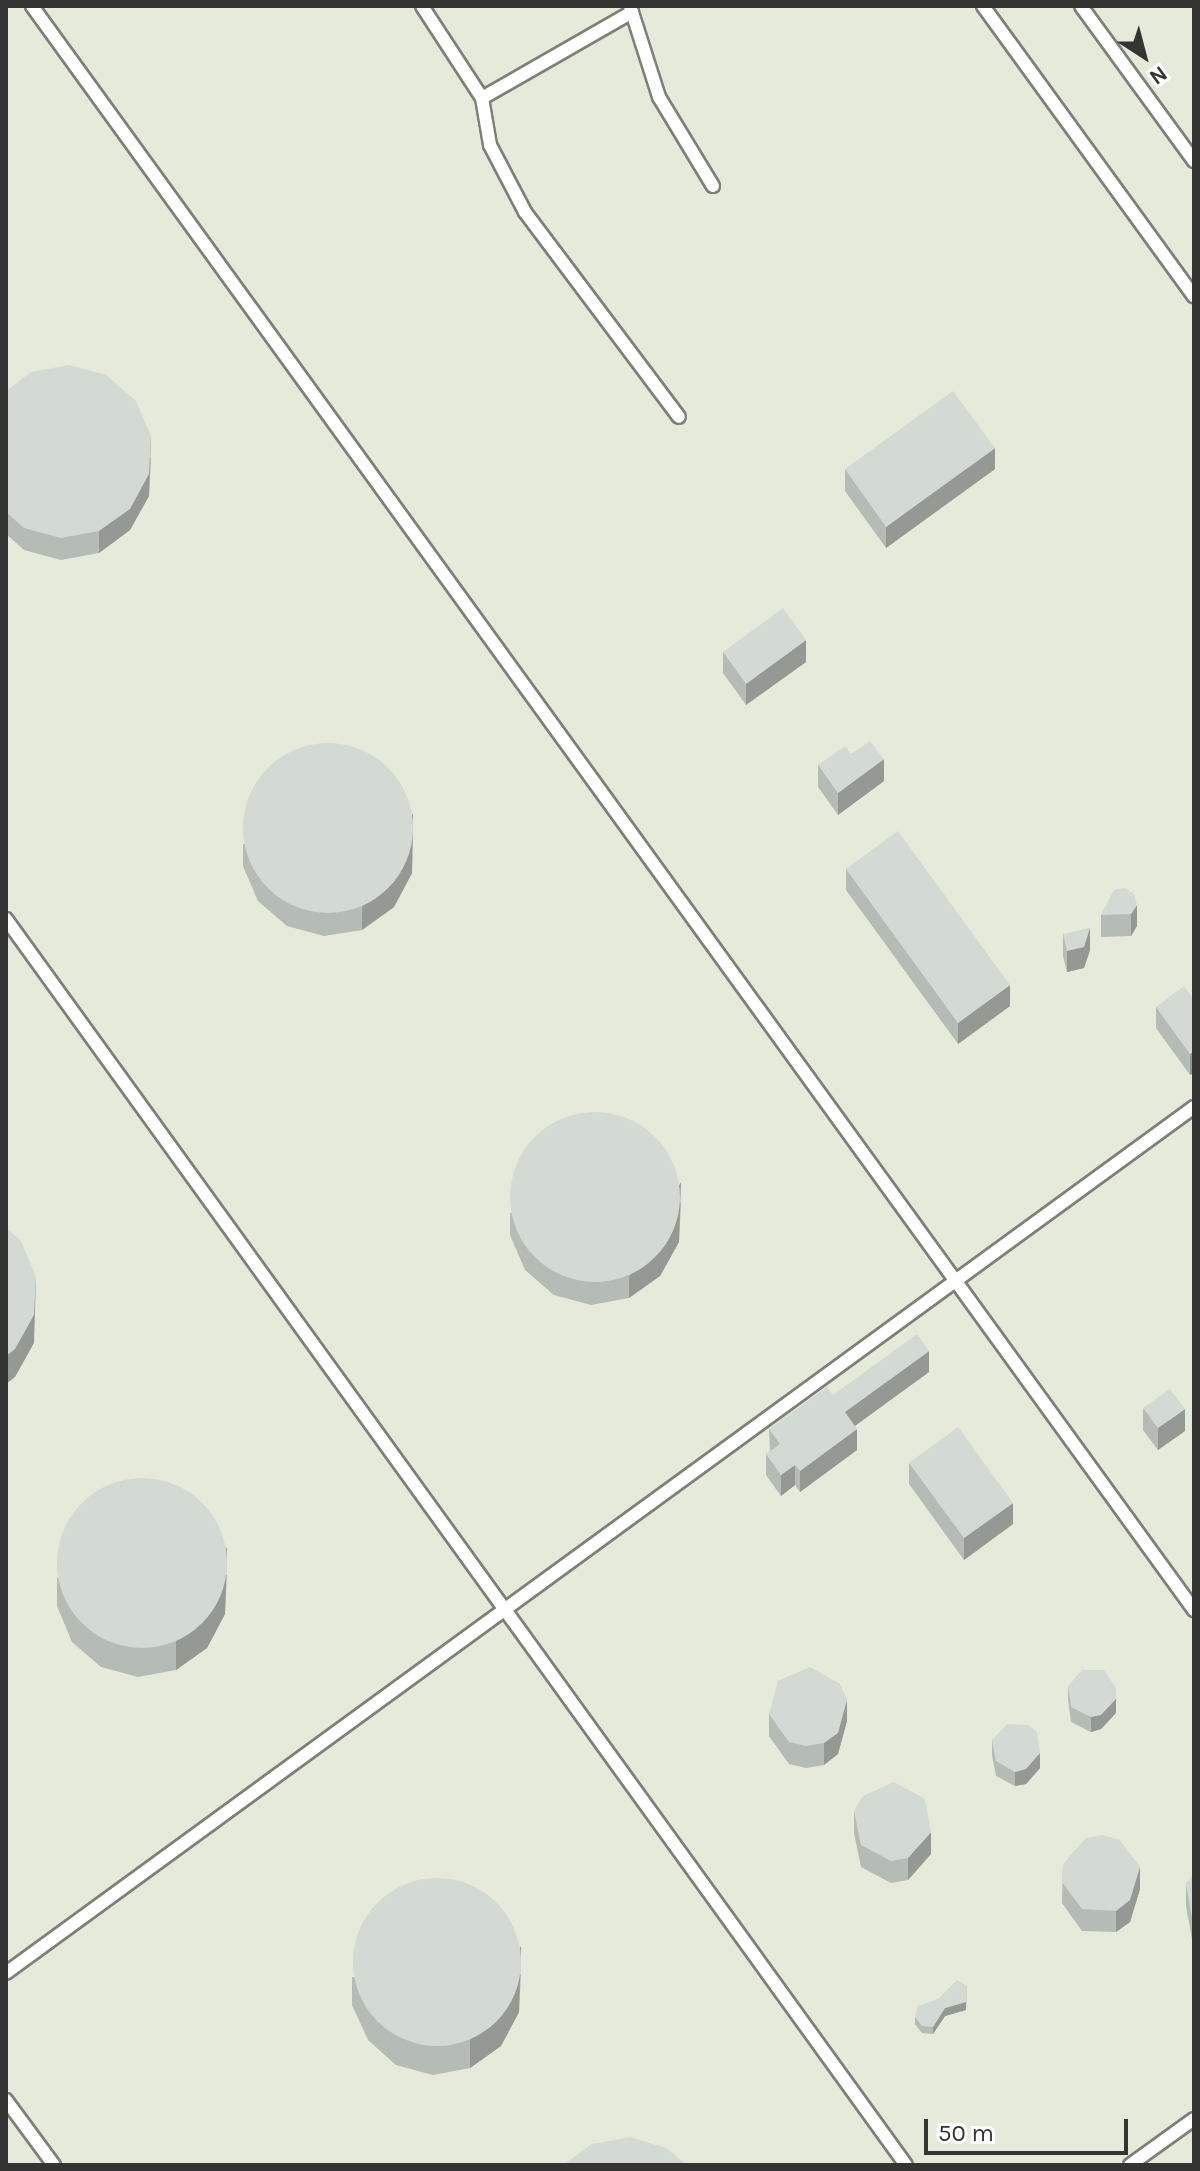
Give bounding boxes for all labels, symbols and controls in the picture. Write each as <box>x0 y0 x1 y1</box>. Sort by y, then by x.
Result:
north arrow <box>1104 16 1184 96</box>
text: N <box>1144 60 1172 91</box>
scale bar <box>928 2103 1132 2153</box>
text: 50 m <box>938 2119 994 2147</box>

